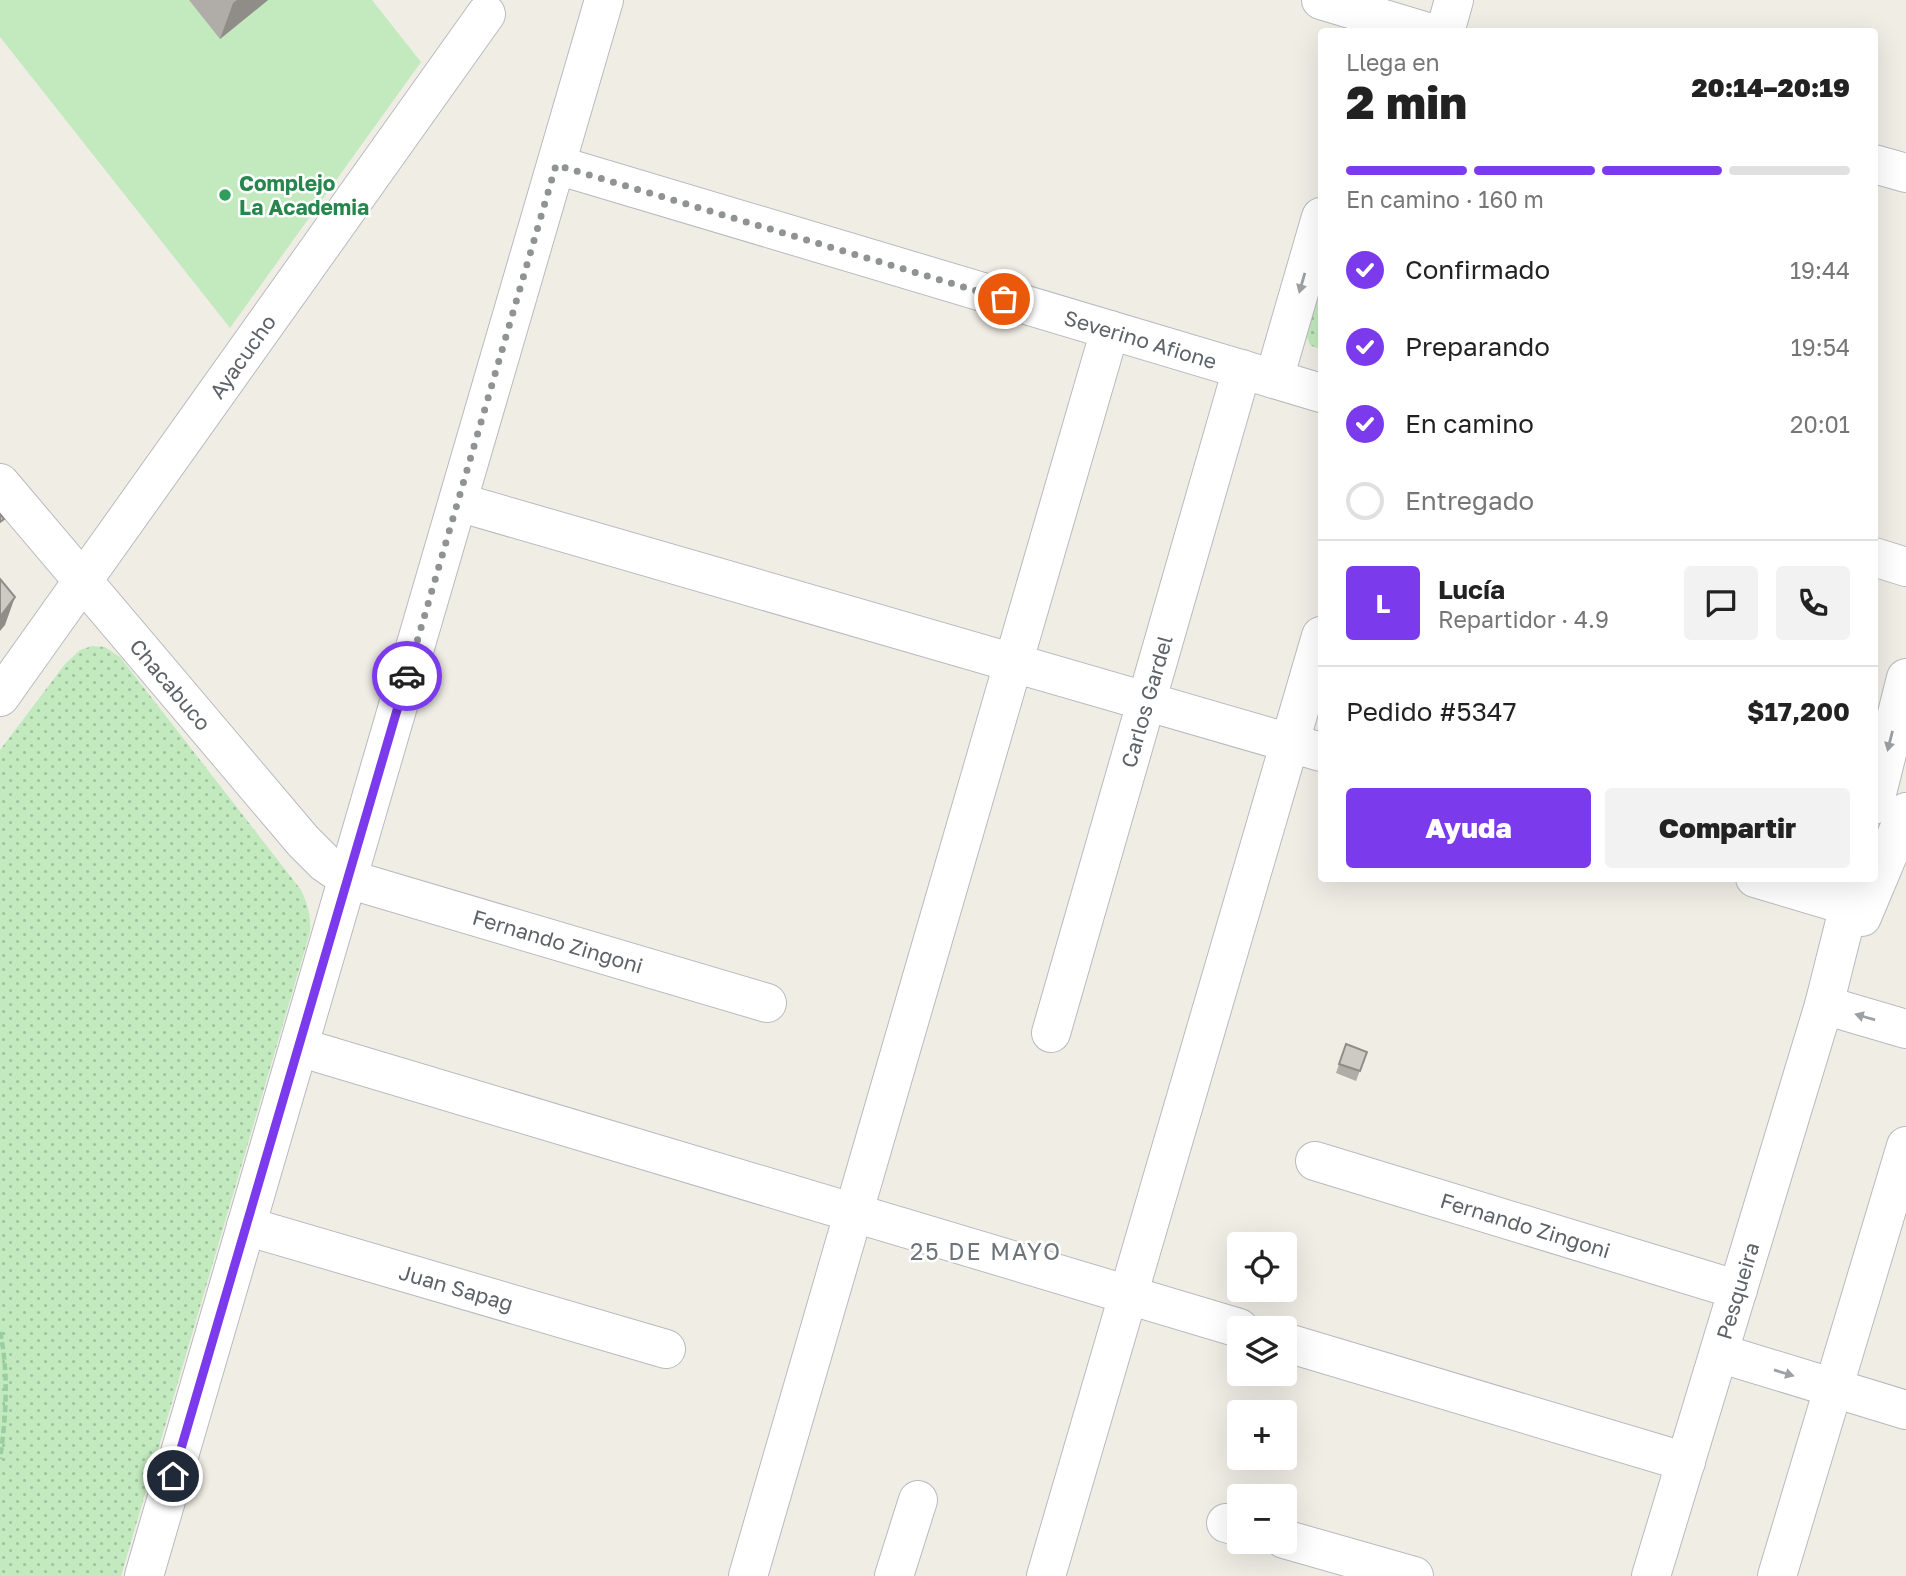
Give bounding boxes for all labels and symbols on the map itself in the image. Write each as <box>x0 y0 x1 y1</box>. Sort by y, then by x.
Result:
place label: Complejo La Academia <box>239 170 369 220</box>
marker: Complejo La Academia <box>217 187 233 203</box>
pin <box>974 269 1034 329</box>
one-way arrow <box>1297 273 1307 294</box>
street label: Severino Afione <box>1061 304 1220 374</box>
street label: Ayacucho <box>204 309 281 403</box>
street label: Carlos Gardel <box>1115 632 1178 771</box>
street label: Chacabuco <box>124 633 217 736</box>
courier <box>372 641 442 711</box>
one-way arrow <box>1884 731 1895 753</box>
street label: Fernando Zingoni <box>470 904 646 979</box>
one-way arrow <box>1854 1011 1876 1022</box>
street label: Fernando Zingoni <box>1437 1187 1614 1263</box>
district label: 25 DE MAYO <box>910 1237 1062 1265</box>
street label: Pesqueira <box>1710 1239 1764 1343</box>
street label: Juan Sapag <box>396 1259 516 1317</box>
one-way arrow <box>1774 1369 1795 1379</box>
pin <box>143 1446 203 1506</box>

